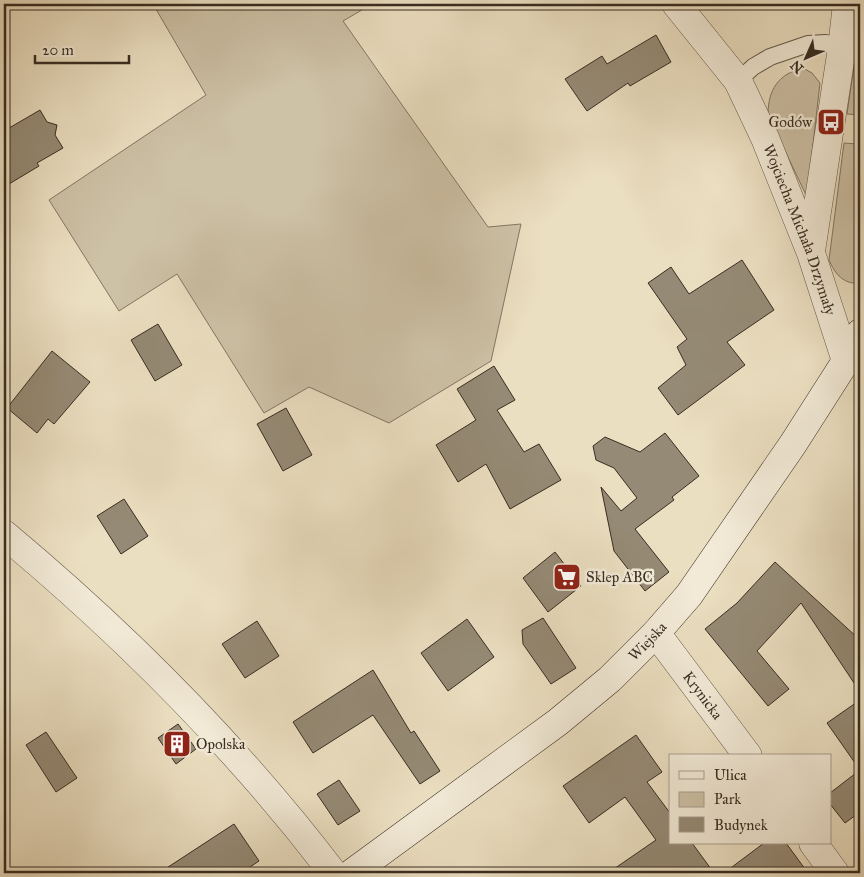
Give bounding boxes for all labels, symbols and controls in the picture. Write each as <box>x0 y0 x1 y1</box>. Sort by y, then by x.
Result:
scale bar <box>35 32 129 64</box>
north arrow <box>782 32 832 82</box>
text: 20 m <box>42 41 74 59</box>
text: N <box>787 57 807 77</box>
bus stop icon: Godów <box>816 107 846 137</box>
place label: Godów <box>768 113 812 131</box>
street label: Wojciecha Michała Drzymały <box>759 142 840 318</box>
supermarket icon: Sklep ABC <box>552 562 582 592</box>
place label: Sklep ABC <box>586 568 653 586</box>
street label: Wiejska <box>625 618 671 664</box>
street label: Krynicka <box>679 668 727 723</box>
building icon: Opolska <box>162 729 192 759</box>
place label: Opolska <box>196 735 246 753</box>
legend <box>669 754 832 844</box>
text: Ulica <box>714 766 747 784</box>
text: Park <box>714 790 741 808</box>
text: Budynek <box>714 816 768 834</box>

